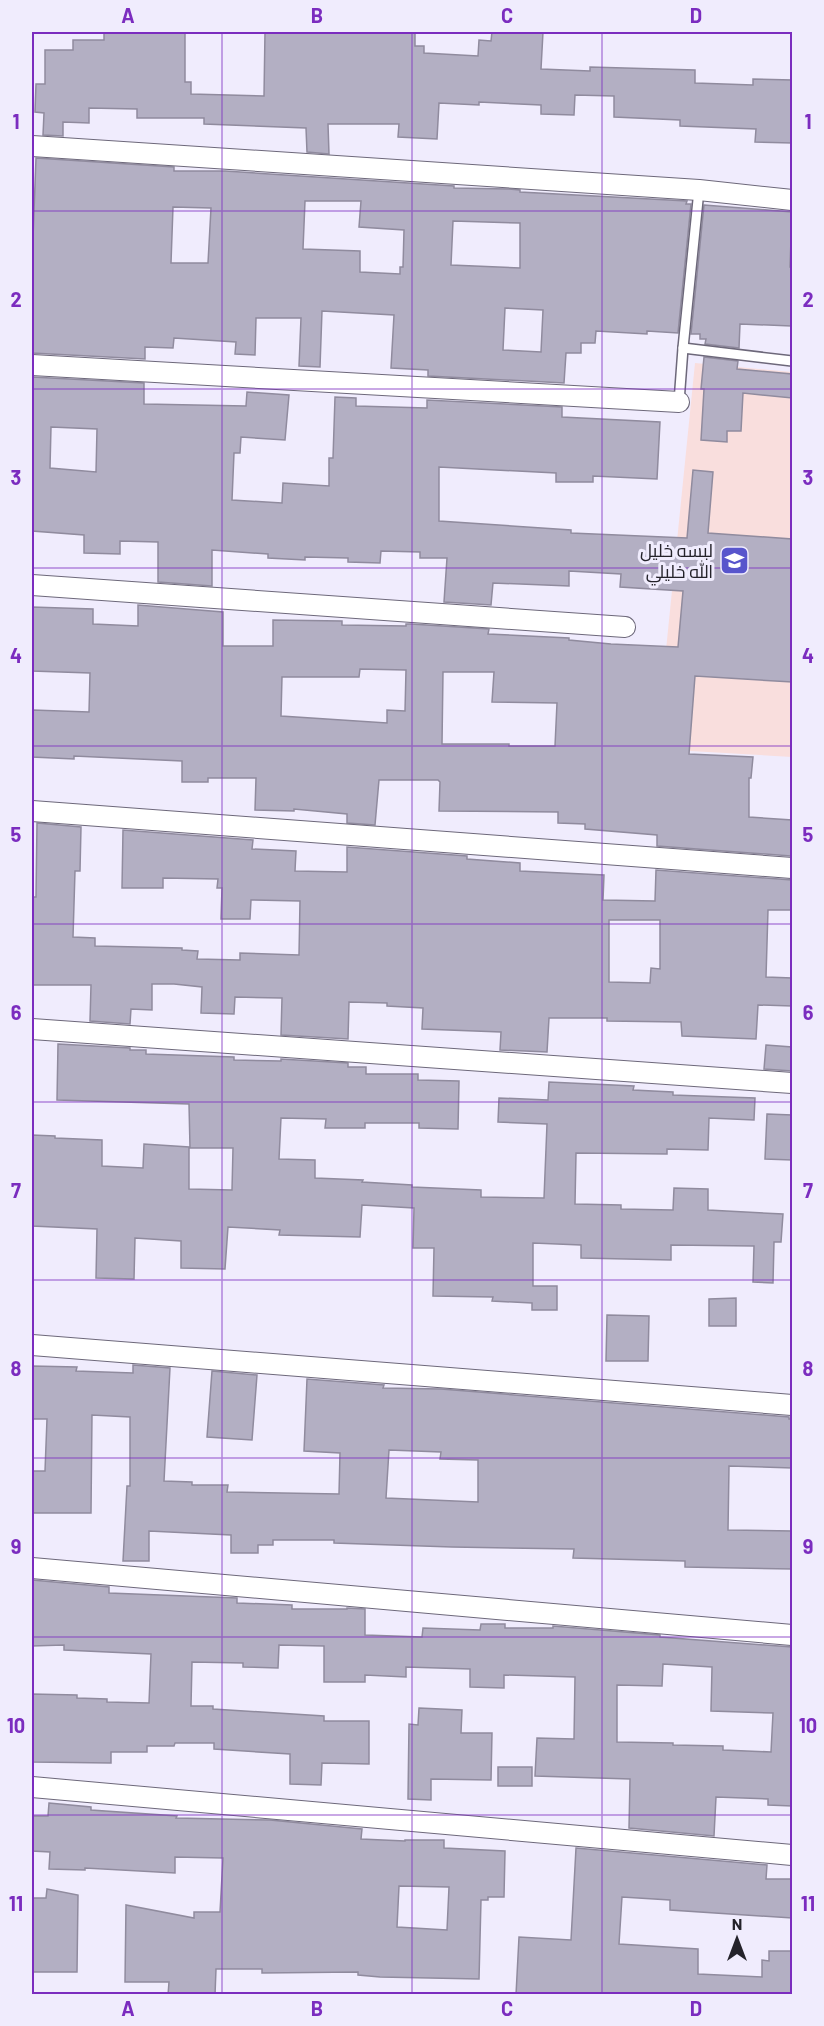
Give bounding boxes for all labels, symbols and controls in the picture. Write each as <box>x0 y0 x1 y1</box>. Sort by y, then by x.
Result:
text: A <box>121 3 135 27</box>
text: B <box>311 3 323 27</box>
text: C <box>501 3 513 27</box>
text: D <box>690 3 702 27</box>
text: 1 <box>12 109 20 133</box>
text: 1 <box>804 109 812 133</box>
text: 2 <box>10 287 22 311</box>
text: 2 <box>802 287 814 311</box>
text: 3 <box>11 465 21 489</box>
text: 3 <box>803 465 813 489</box>
place label: ليسه خليل الله خليلي <box>640 539 713 586</box>
school or university icon: ليسه خليل الله خليلي <box>718 545 750 577</box>
text: 4 <box>10 643 22 667</box>
text: 4 <box>802 643 814 667</box>
text: 5 <box>11 822 22 846</box>
text: 5 <box>803 822 814 846</box>
text: 6 <box>11 1000 22 1024</box>
text: 6 <box>803 1000 814 1024</box>
text: 7 <box>11 1178 21 1202</box>
text: 7 <box>803 1178 813 1202</box>
text: 8 <box>11 1356 22 1380</box>
text: 8 <box>803 1356 814 1380</box>
text: 9 <box>11 1534 21 1558</box>
text: 9 <box>803 1534 813 1558</box>
text: 10 <box>7 1713 25 1737</box>
text: 10 <box>799 1713 817 1737</box>
text: 11 <box>9 1891 23 1915</box>
text: 11 <box>801 1891 815 1915</box>
north arrow <box>707 1909 767 1969</box>
text: N <box>732 1914 742 1933</box>
text: A <box>121 1996 135 2020</box>
text: B <box>311 1996 323 2020</box>
text: C <box>501 1996 513 2020</box>
text: D <box>690 1996 702 2020</box>

